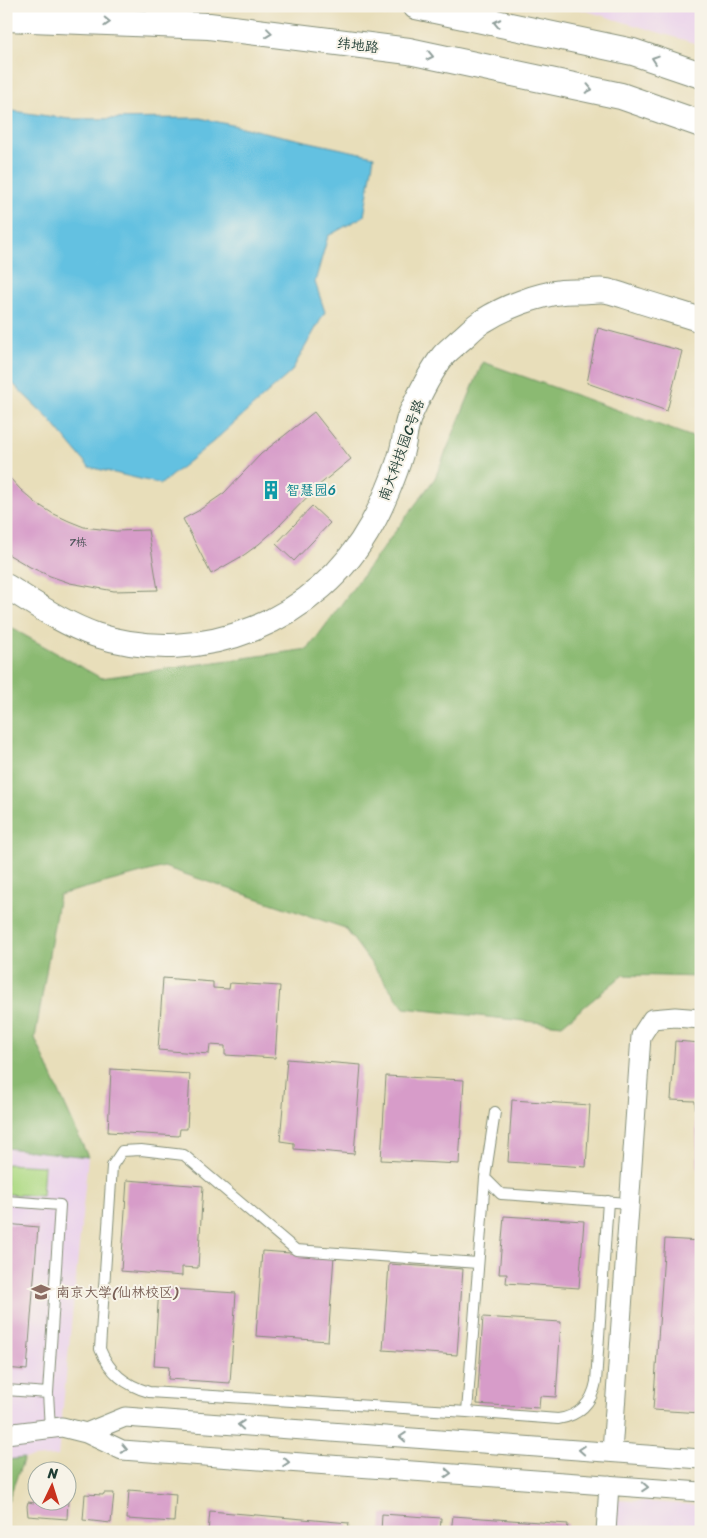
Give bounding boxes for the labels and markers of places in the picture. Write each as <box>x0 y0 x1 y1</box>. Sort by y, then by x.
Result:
place label: 智慧园6 <box>286 478 336 503</box>
building icon: 智慧园6 <box>260 479 282 501</box>
place label: 南京大学(仙林校区) <box>56 1280 179 1305</box>
school or university icon: 南京大学(仙林校区) <box>30 1281 52 1303</box>

